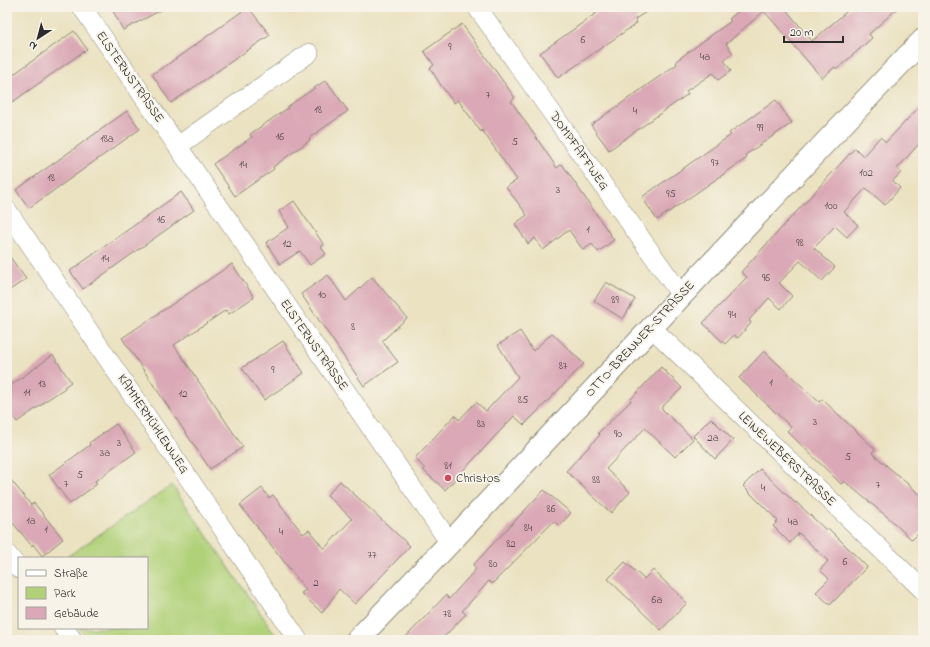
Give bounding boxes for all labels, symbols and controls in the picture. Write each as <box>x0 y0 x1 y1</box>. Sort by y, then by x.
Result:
north arrow <box>18 18 58 58</box>
scale bar <box>784 18 843 44</box>
text: 20 m <box>790 24 813 42</box>
street label: ELSTERNSTRASSE <box>91 27 169 127</box>
house number: 6 <box>581 32 586 48</box>
text: N <box>25 37 40 54</box>
house number: 9 <box>448 39 452 55</box>
house number: 4a <box>700 49 710 65</box>
house number: 7 <box>486 87 491 103</box>
house number: 18 <box>314 102 322 118</box>
house number: 4 <box>633 103 638 119</box>
street label: DOMPFAFFWEG <box>544 107 613 194</box>
house number: 99 <box>757 120 764 136</box>
house number: 16 <box>276 129 284 145</box>
house number: 18a <box>100 131 114 147</box>
house number: 5 <box>512 134 518 150</box>
house number: 97 <box>711 155 719 171</box>
house number: 14 <box>239 157 247 173</box>
house number: 102 <box>859 165 873 181</box>
house number: 18 <box>47 170 55 186</box>
house number: 3 <box>556 182 561 198</box>
house number: 95 <box>666 186 676 202</box>
house number: 100 <box>824 198 838 214</box>
house number: 16 <box>157 212 165 228</box>
house number: 1 <box>586 222 590 238</box>
house number: 98 <box>796 235 804 251</box>
house number: 12 <box>283 236 292 252</box>
house number: 14 <box>101 251 109 267</box>
house number: 96 <box>762 270 770 286</box>
street label: OTTO-BRENNER-STRASSE <box>581 276 699 402</box>
house number: 10 <box>318 287 326 303</box>
house number: 89 <box>611 292 619 308</box>
street label: ELSTERNSTRASSE <box>275 295 353 395</box>
house number: 94 <box>728 307 736 323</box>
house number: 8 <box>351 319 355 335</box>
house number: 87 <box>559 358 568 374</box>
house number: 9 <box>271 362 275 378</box>
street label: KAMMERMÜHLENWEG <box>113 370 193 478</box>
house number: 1 <box>769 375 773 391</box>
house number: 13 <box>38 376 46 392</box>
house number: 11 <box>24 385 31 401</box>
house number: 12 <box>179 386 188 402</box>
house number: 85 <box>518 392 528 408</box>
street label: LEINEWEBERSTRASSE <box>734 407 840 511</box>
house number: 3 <box>813 414 818 430</box>
house number: 83 <box>477 416 486 432</box>
house number: 90 <box>614 426 622 442</box>
house number: 2a <box>707 430 719 446</box>
house number: 3 <box>117 435 122 451</box>
house number: 3a <box>100 445 110 461</box>
house number: 5 <box>845 449 851 465</box>
house number: 81 <box>444 458 452 474</box>
house number: 5 <box>77 467 83 483</box>
place label: Christos <box>456 469 500 488</box>
house number: 88 <box>592 472 600 488</box>
marker: Christos <box>443 473 453 483</box>
house number: 7 <box>64 476 69 492</box>
house number: 7 <box>876 477 881 493</box>
house number: 4 <box>761 480 766 496</box>
house number: 86 <box>547 501 556 517</box>
house number: 1a <box>26 513 36 529</box>
house number: 4a <box>788 514 798 530</box>
house number: 84 <box>524 520 533 536</box>
house number: 1 <box>44 522 48 538</box>
house number: 4 <box>279 524 284 540</box>
house number: 82 <box>506 536 516 552</box>
house number: 77 <box>367 547 377 563</box>
house number: 6 <box>843 554 848 570</box>
house number: 80 <box>489 556 498 572</box>
legend <box>18 557 148 629</box>
text: Straße <box>54 565 88 583</box>
house number: 2 <box>313 575 319 591</box>
text: Park <box>54 585 76 603</box>
house number: 6a <box>652 592 662 608</box>
text: Gebäude <box>54 605 99 623</box>
house number: 78 <box>443 606 451 622</box>

